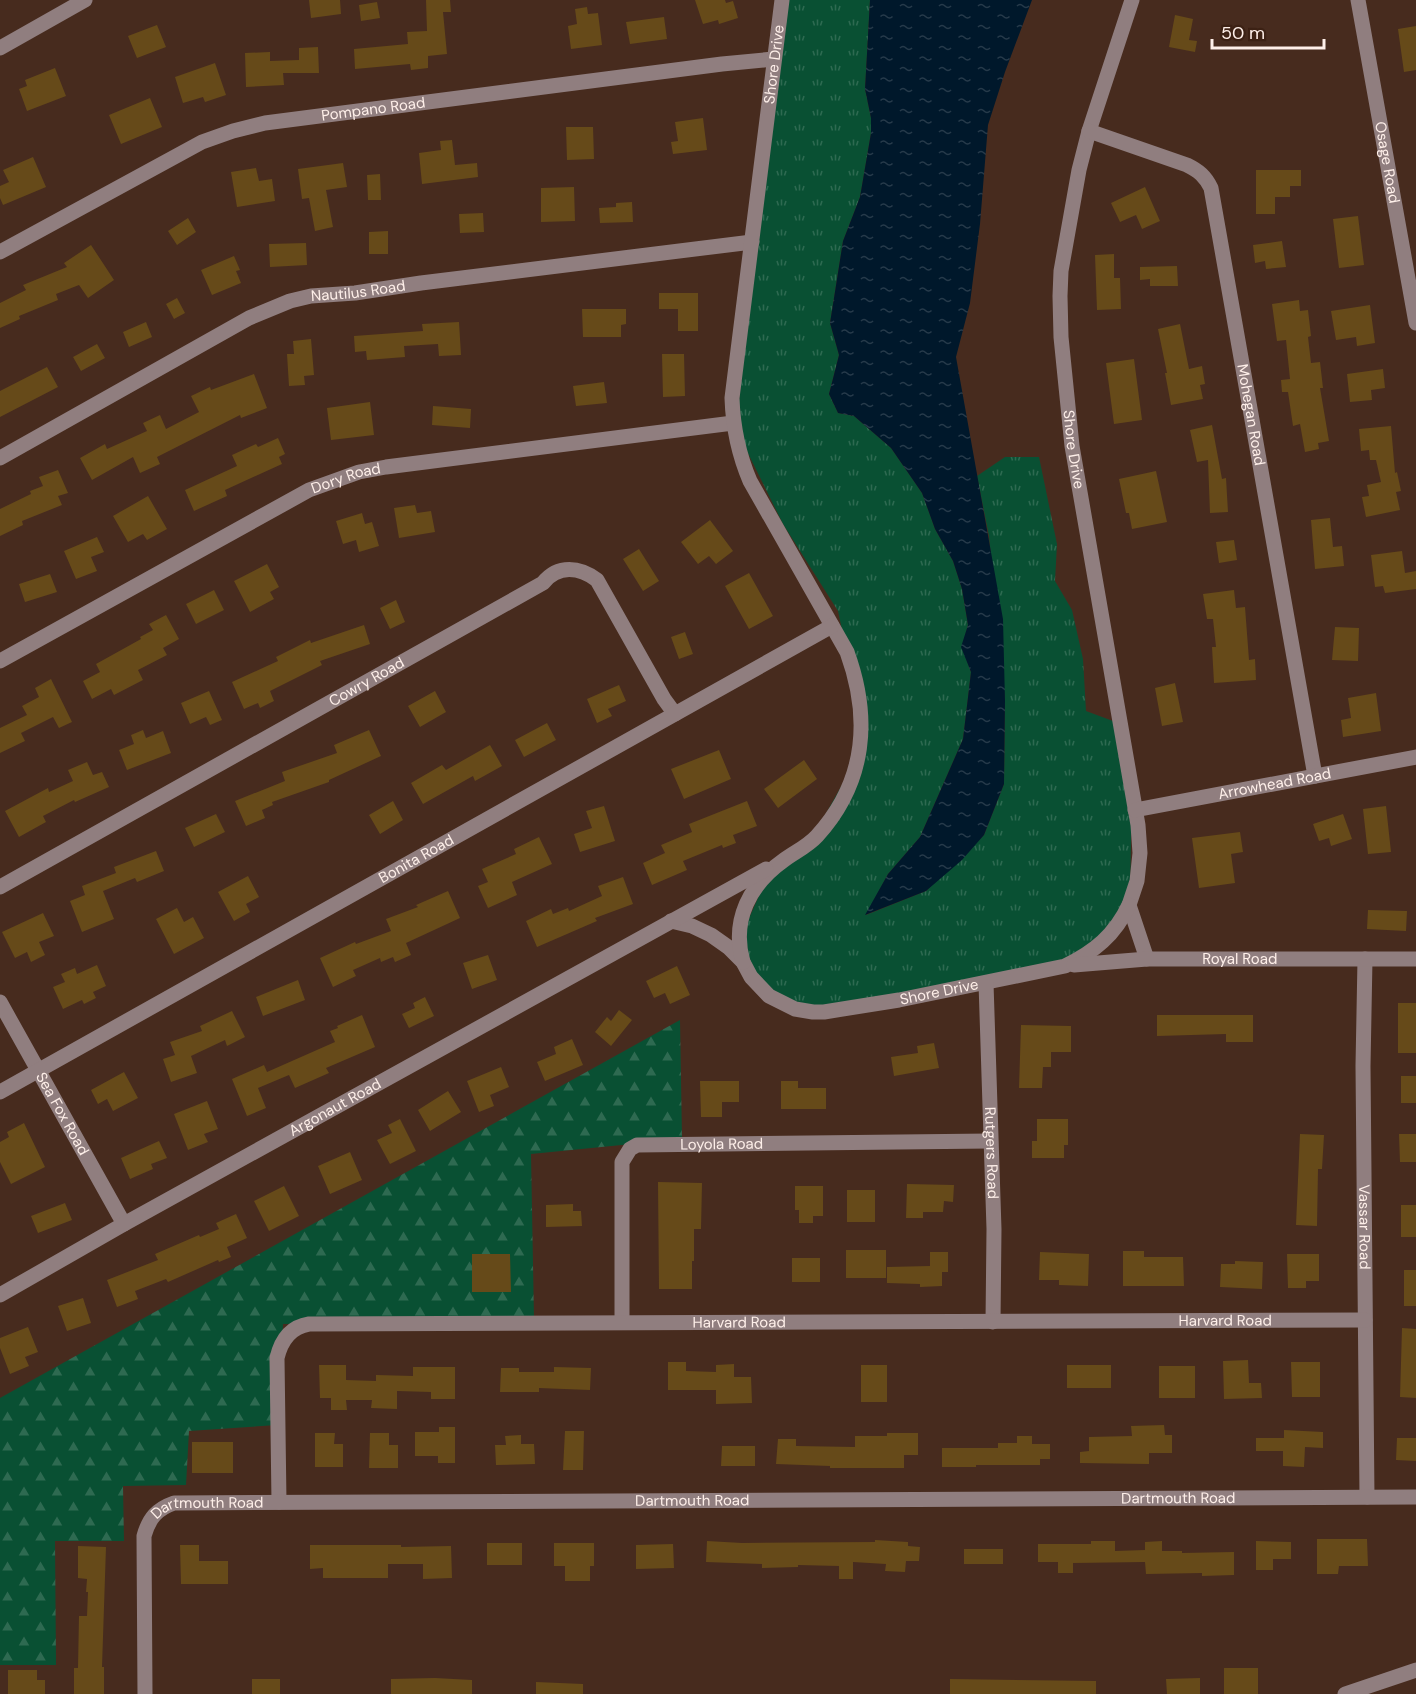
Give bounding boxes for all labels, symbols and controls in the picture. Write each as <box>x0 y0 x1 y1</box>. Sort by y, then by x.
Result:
scale bar <box>1212 12 1324 50</box>
text: 50 m <box>1221 21 1265 45</box>
street label: Shore Drive <box>759 24 789 105</box>
street label: Pompano Road <box>320 92 426 126</box>
street label: Osage Road <box>1370 120 1404 205</box>
street label: Nautilus Road <box>310 275 407 306</box>
street label: Mohegan Road <box>1232 362 1270 467</box>
street label: Shore Drive <box>1058 409 1089 491</box>
street label: Dory Road <box>308 458 382 498</box>
street label: Cowry Road <box>325 653 408 711</box>
street label: Arrowhead Road <box>1216 763 1333 804</box>
street label: Bonita Road <box>375 830 457 888</box>
street label: Royal Road <box>1202 949 1277 969</box>
street label: Shore Drive <box>898 974 980 1010</box>
street label: Sea Fox Road <box>31 1069 94 1159</box>
street label: Argonaut Road <box>285 1074 385 1141</box>
street label: Rutgers Road <box>980 1107 1003 1199</box>
street label: Loyola Road <box>680 1134 763 1155</box>
street label: Vassar Road <box>1354 1184 1375 1270</box>
street label: Harvard Road <box>1178 1310 1272 1331</box>
street label: Harvard Road <box>692 1312 786 1333</box>
street label: Dartmouth Road <box>1121 1488 1235 1508</box>
street label: Dartmouth Road <box>635 1490 749 1511</box>
street label: Dartmouth Road <box>146 1493 263 1524</box>

